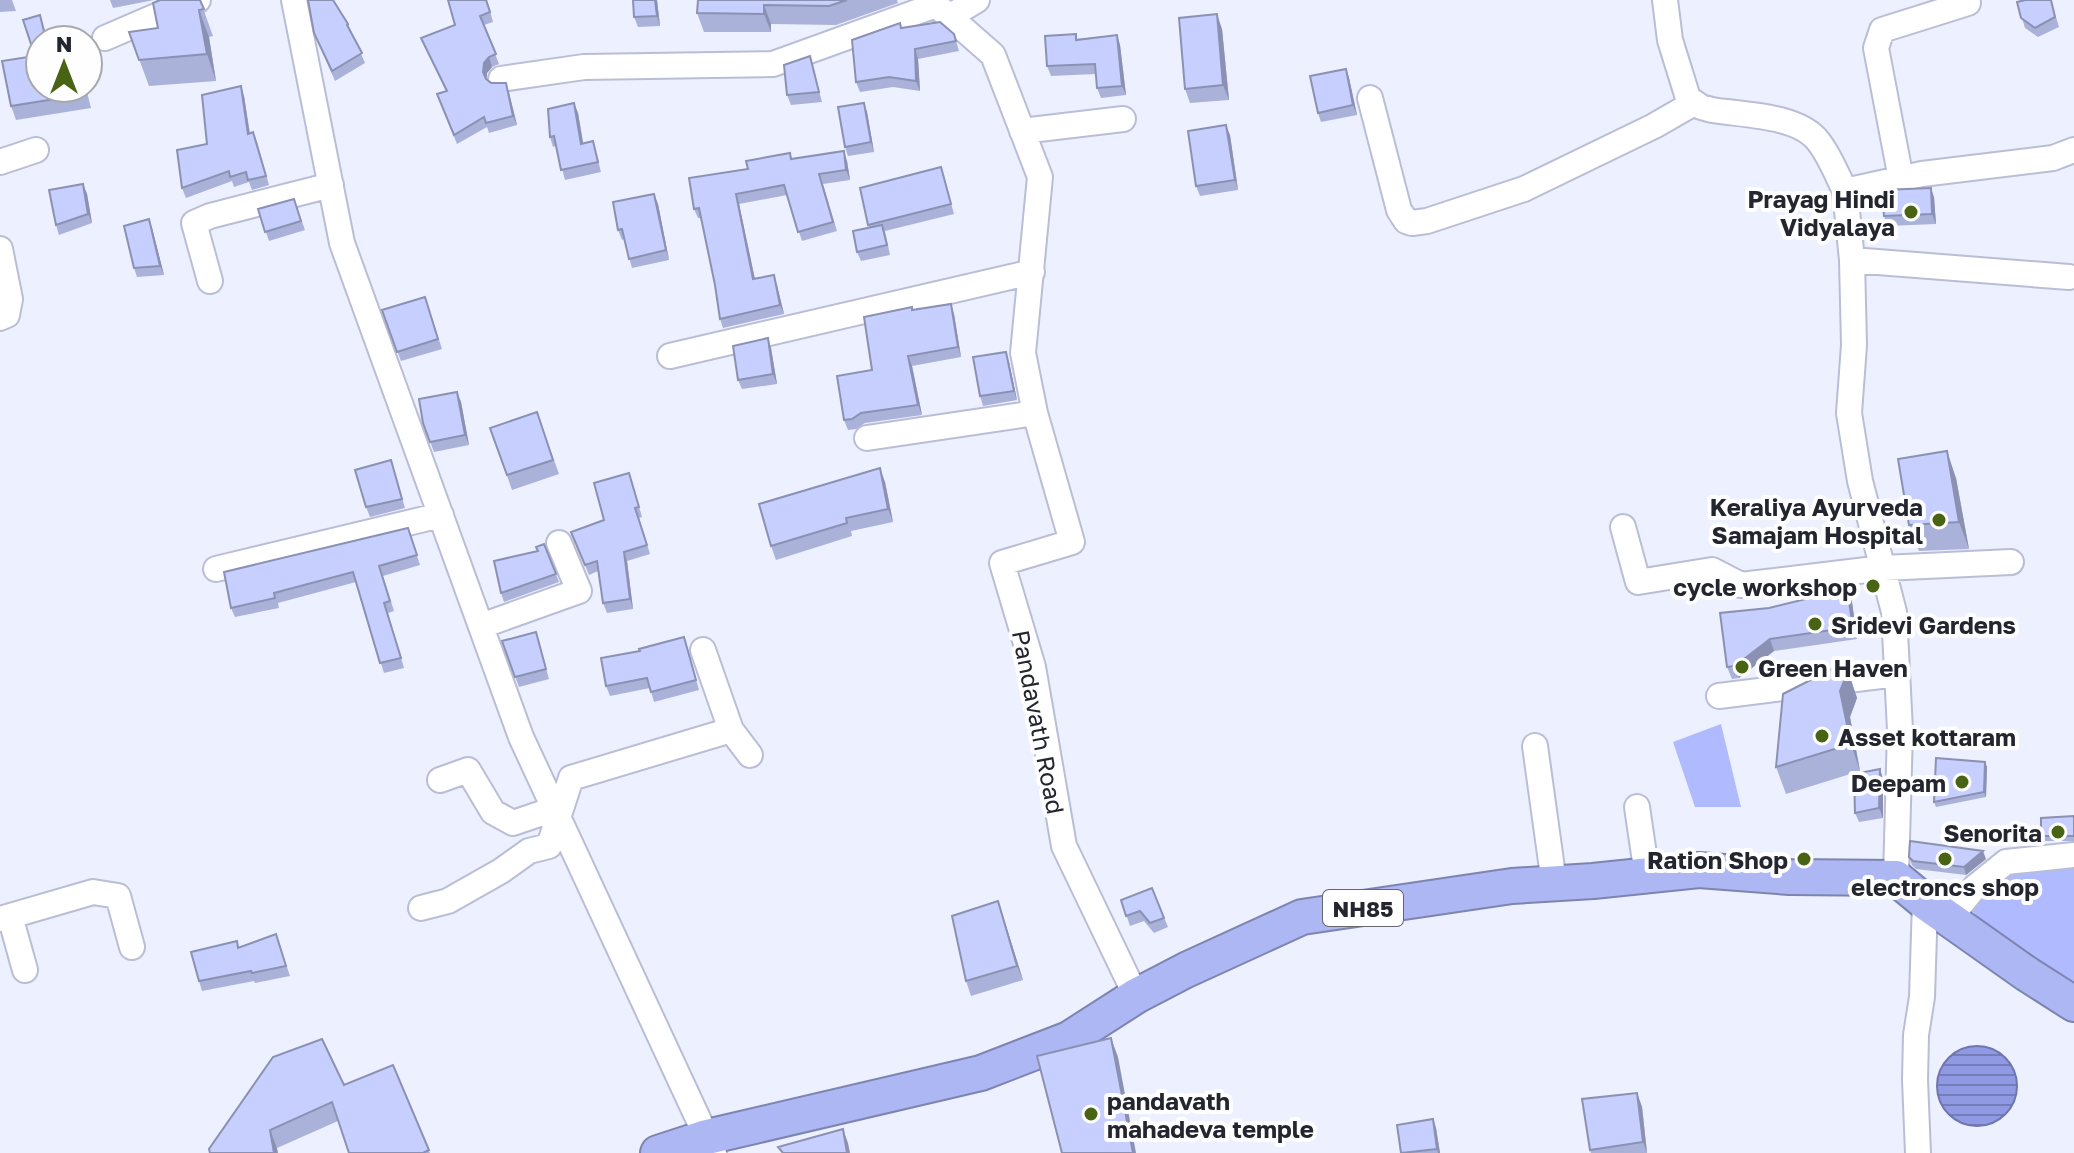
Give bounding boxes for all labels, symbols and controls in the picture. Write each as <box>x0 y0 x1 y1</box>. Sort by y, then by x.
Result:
north arrow <box>24 24 104 104</box>
text: N <box>56 30 72 57</box>
place label: Prayag Hindi Vidyalaya <box>1747 184 1895 241</box>
marker: Prayag Hindi Vidyalaya <box>1902 203 1920 221</box>
place label: Keraliya Ayurveda Samajam Hospital <box>1710 492 1923 549</box>
marker: Keraliya Ayurveda Samajam Hospital <box>1930 511 1948 529</box>
place label: cycle workshop <box>1673 572 1857 601</box>
marker: cycle workshop <box>1864 577 1882 595</box>
place label: Sridevi Gardens <box>1831 610 2016 639</box>
marker: Sridevi Gardens <box>1806 615 1824 633</box>
street label: Pandavath Road <box>1007 628 1071 816</box>
place label: Green Haven <box>1758 653 1908 682</box>
marker: Green Haven <box>1733 658 1751 676</box>
place label: Asset kottaram <box>1838 722 2016 751</box>
marker: Asset kottaram <box>1813 727 1831 745</box>
place label: Deepam <box>1851 768 1946 797</box>
marker: Deepam <box>1953 773 1971 791</box>
place label: Senorita <box>1943 818 2042 847</box>
marker: Senorita <box>2049 823 2067 841</box>
place label: Ration Shop <box>1647 845 1788 874</box>
marker: Ration Shop <box>1795 850 1813 868</box>
marker: electroncs shop <box>1936 850 1954 868</box>
place label: electroncs shop <box>1851 872 2039 901</box>
road number: NH85 <box>1323 890 1403 926</box>
place label: pandavath mahadeva temple <box>1107 1086 1314 1143</box>
marker: pandavath mahadeva temple <box>1082 1105 1100 1123</box>

